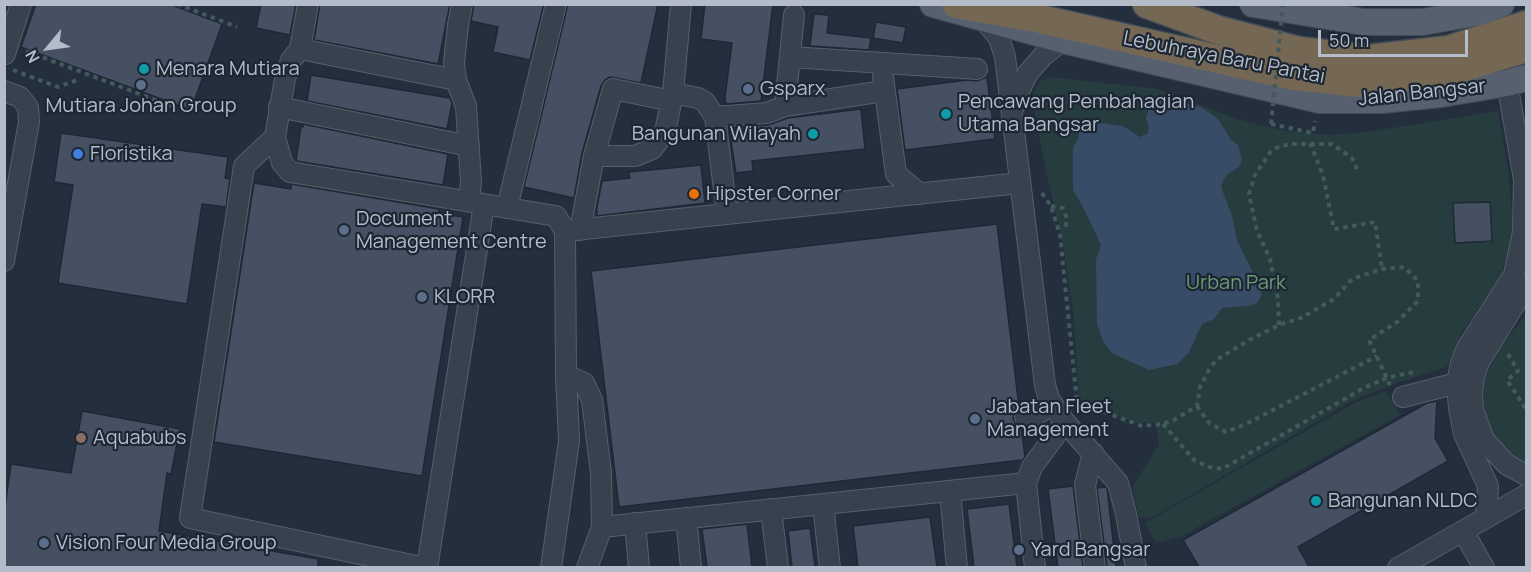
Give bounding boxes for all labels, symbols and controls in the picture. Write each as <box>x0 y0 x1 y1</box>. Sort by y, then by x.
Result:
north arrow <box>18 18 78 78</box>
scale bar <box>1321 18 1471 56</box>
street label: Lebuhraya Baru Pantai <box>1121 27 1327 89</box>
text: 50 m <box>1329 28 1369 52</box>
text: N <box>20 46 45 67</box>
place label: Menara Mutiara <box>156 57 300 81</box>
marker: Menara Mutiara <box>137 62 151 76</box>
street label: Jalan Bangsar <box>1357 74 1487 112</box>
place label: Gsparx <box>760 77 825 101</box>
marker: Mutiara Johan Group <box>134 78 148 92</box>
marker: Gsparx <box>741 82 755 96</box>
place label: Pencawang Pembahagian Utama Bangsar <box>958 90 1194 137</box>
place label: Mutiara Johan Group <box>45 94 237 118</box>
marker: Pencawang Pembahagian Utama Bangsar <box>939 107 953 121</box>
place label: Bangunan Wilayah <box>632 122 801 146</box>
marker: Bangunan Wilayah <box>806 127 820 141</box>
place label: Floristika <box>90 142 173 166</box>
marker: Floristika <box>71 147 85 161</box>
place label: Hipster Corner <box>706 182 841 206</box>
marker: Hipster Corner <box>687 187 701 201</box>
place label: Document Management Centre <box>356 207 547 254</box>
marker: Document Management Centre <box>337 223 351 237</box>
park label: Urban Park <box>1186 271 1286 295</box>
place label: KLORR <box>434 285 495 309</box>
marker: KLORR <box>415 290 429 304</box>
place label: Jabatan Fleet Management <box>987 395 1111 442</box>
marker: Jabatan Fleet Management <box>968 412 982 426</box>
place label: Aquabubs <box>93 426 186 450</box>
marker: Aquabubs <box>74 431 88 445</box>
place label: Bangunan NLDC <box>1328 489 1477 513</box>
marker: Bangunan NLDC <box>1309 494 1323 508</box>
place label: Vision Four Media Group <box>56 531 277 555</box>
marker: Vision Four Media Group <box>37 536 51 550</box>
place label: Yard Bangsar <box>1031 538 1150 562</box>
marker: Yard Bangsar <box>1012 543 1026 557</box>

